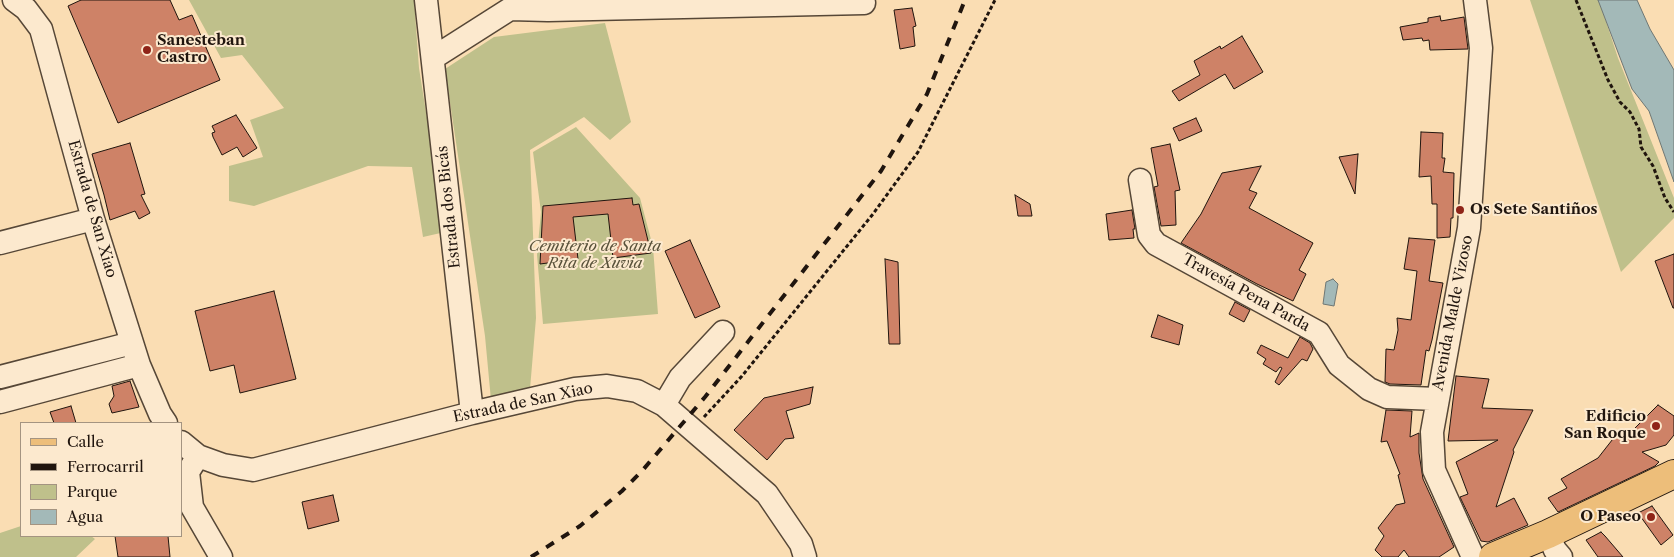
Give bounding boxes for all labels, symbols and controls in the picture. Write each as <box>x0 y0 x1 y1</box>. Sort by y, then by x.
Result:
place label: Sanesteban Castro <box>157 32 245 67</box>
marker: Sanesteban Castro <box>141 44 153 56</box>
street label: Estrada de San Xiao <box>64 138 120 280</box>
street label: Estrada dos Bicás <box>434 145 464 269</box>
place label: Os Sete Santiños <box>1470 201 1598 219</box>
marker: Os Sete Santiños <box>1454 204 1466 216</box>
street label: Avenida Malde Vizoso <box>1429 234 1477 392</box>
park label: Cemiterio de Santa Rita de Xuvia <box>529 238 661 273</box>
street label: Travesía Pena Parda <box>1179 250 1313 336</box>
street label: Estrada de San Xiao <box>451 379 595 427</box>
place label: Edificio San Roque <box>1564 408 1646 443</box>
marker: Edificio San Roque <box>1650 420 1662 432</box>
legend <box>20 422 182 537</box>
text: Calle <box>67 432 104 451</box>
text: Ferrocarril <box>67 457 144 476</box>
text: Parque <box>67 482 117 501</box>
text: Agua <box>67 507 103 526</box>
place label: O Paseo <box>1580 508 1641 526</box>
marker: O Paseo <box>1645 511 1657 523</box>

